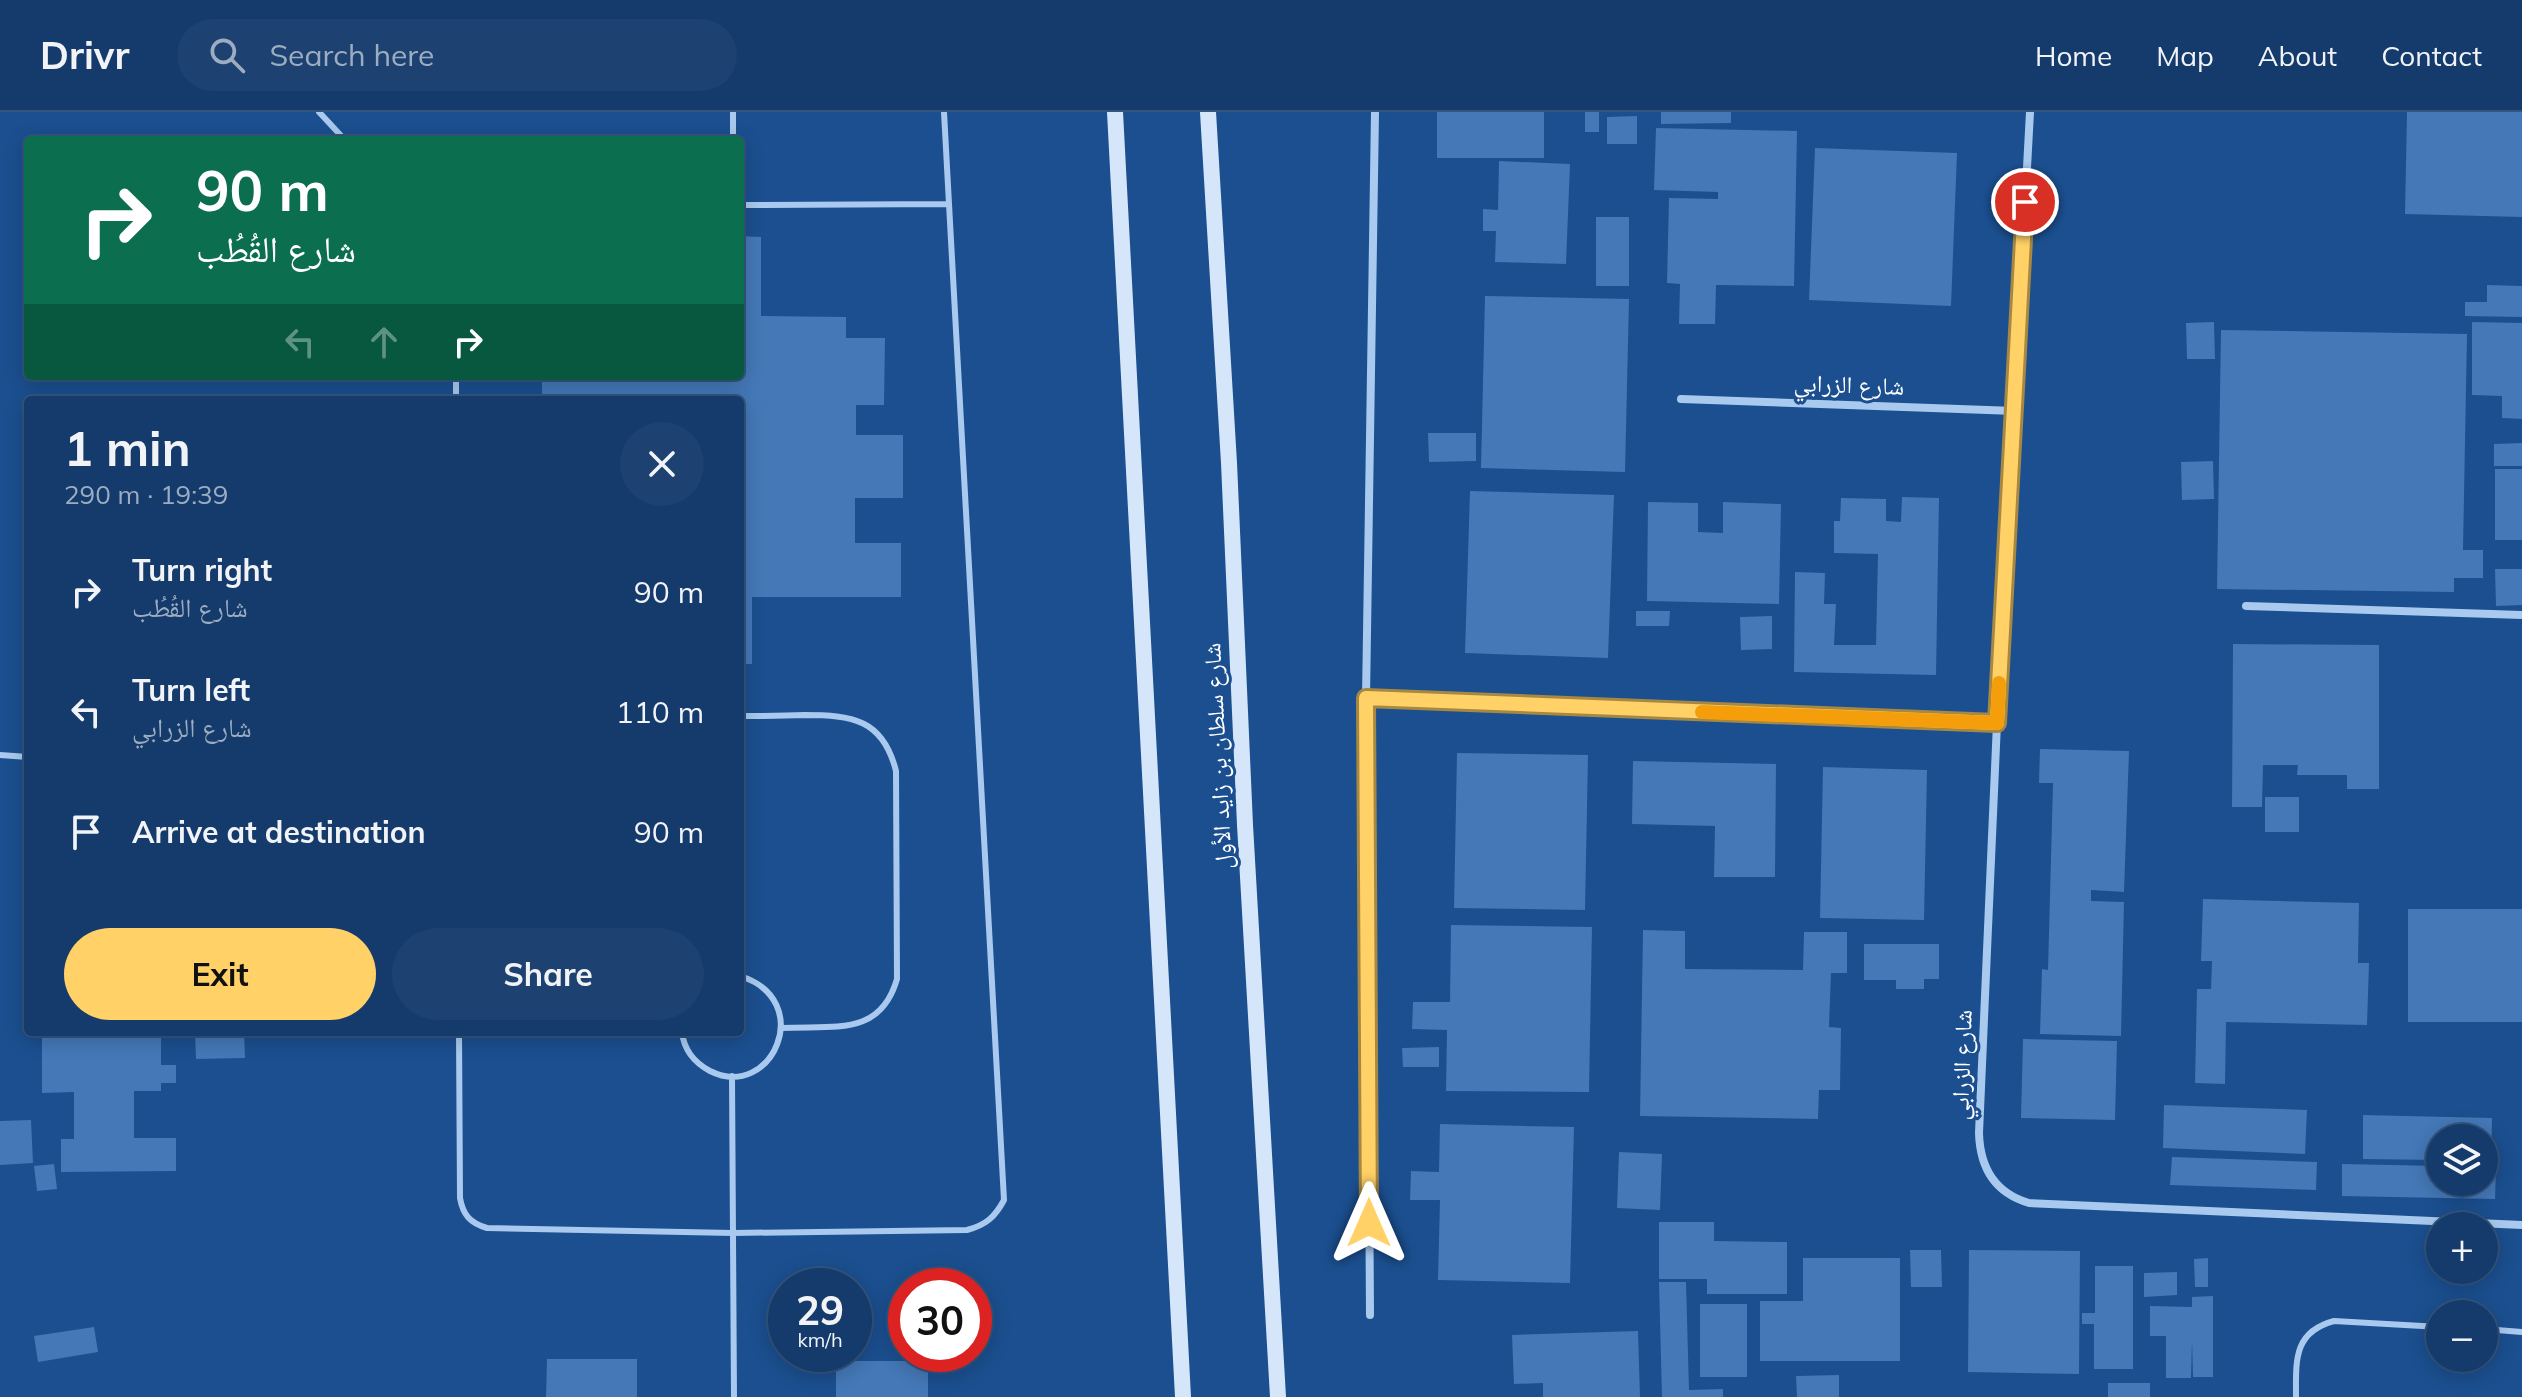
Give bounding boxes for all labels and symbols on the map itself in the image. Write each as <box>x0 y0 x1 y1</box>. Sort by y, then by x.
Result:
pin <box>1991 168 2059 236</box>
street label: شارع الزرابي <box>1793 367 1905 406</box>
street label: شارع سلطان بن زايد الأول <box>1196 642 1239 870</box>
street label: شارع الزرابي <box>1944 1009 1983 1121</box>
position arrow <box>1327 1181 1411 1265</box>
speed limit sign: 30 <box>888 1268 992 1372</box>

